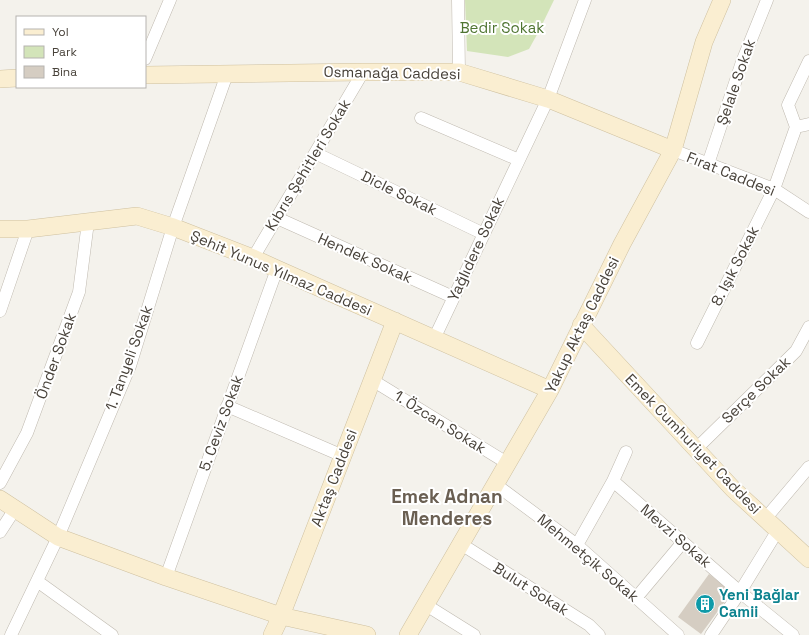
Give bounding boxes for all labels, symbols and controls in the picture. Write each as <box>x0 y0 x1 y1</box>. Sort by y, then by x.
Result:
legend <box>16 16 146 88</box>
park label: Bedir Sokak <box>460 18 544 37</box>
text: Yol <box>52 24 69 40</box>
street label: Şelale Sokak <box>712 36 759 127</box>
text: Park <box>52 44 77 60</box>
street label: Osmanağa Caddesi <box>323 62 461 83</box>
text: Bina <box>52 64 77 80</box>
street label: Kıbrıs Şehitleri Sokak <box>261 95 354 234</box>
street label: Fırat Caddesi <box>684 147 778 200</box>
street label: Dicle Sokak <box>358 166 440 219</box>
street label: Yağlıdere Sokak <box>443 194 508 304</box>
street label: 8. Işık Sokak <box>706 223 763 309</box>
street label: Şehit Yunus Yılmaz Caddesi <box>188 226 375 319</box>
street label: Hendek Sokak <box>315 228 415 287</box>
street label: Yakup Aktaş Caddesi <box>540 253 623 396</box>
street label: 1. Tanyeli Sokak <box>101 303 156 413</box>
street label: Önder Sokak <box>31 310 80 402</box>
street label: Serçe Sokak <box>717 352 794 427</box>
street label: Emek Cumhuriyet Caddesi <box>621 370 765 518</box>
street label: 5. Ceviz Sokak <box>194 372 247 473</box>
street label: 1. Özcan Sokak <box>391 386 490 457</box>
street label: Aktaş Caddesi <box>306 427 361 529</box>
district label: Emek Adnan Menderes <box>391 484 503 531</box>
street label: Mevzi Sokak <box>637 500 716 572</box>
street label: Mehmetçik Sokak <box>534 510 643 606</box>
street label: Bulut Sokak <box>490 558 573 619</box>
place label: Yeni Bağlar Camii <box>719 585 799 621</box>
building icon: Yeni Bağlar Camii <box>694 593 716 615</box>

